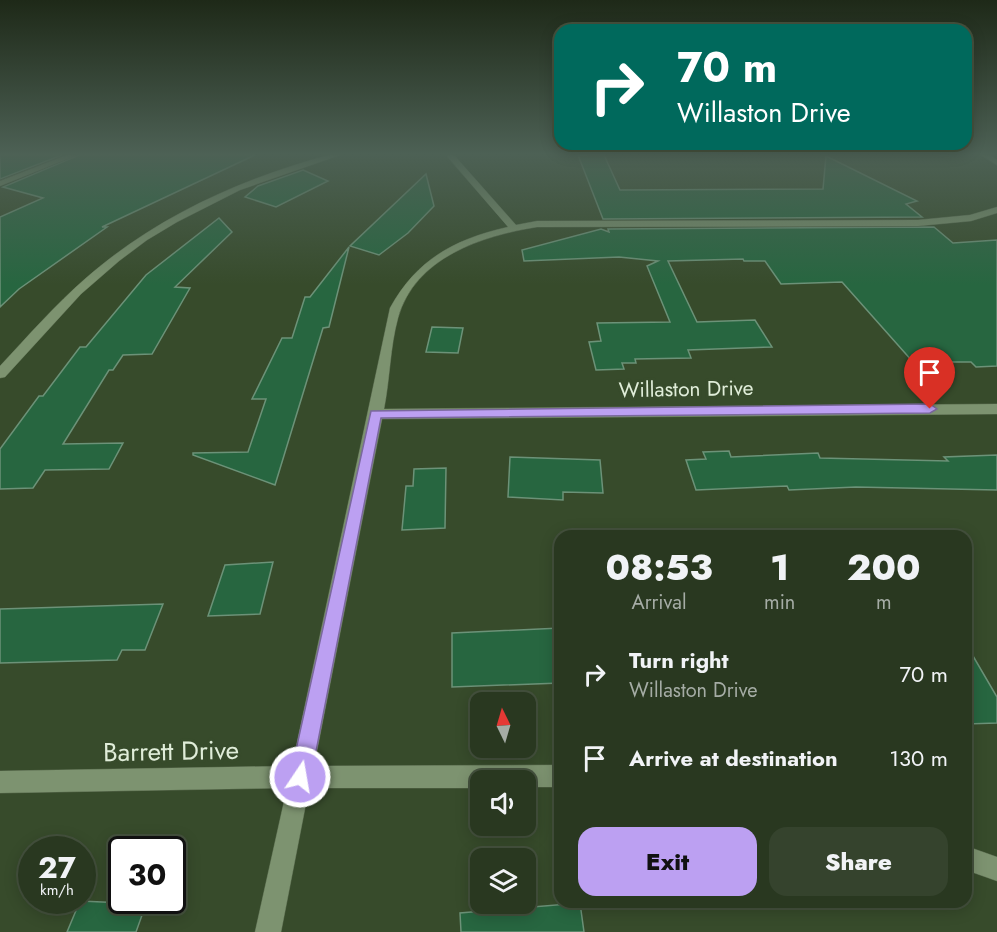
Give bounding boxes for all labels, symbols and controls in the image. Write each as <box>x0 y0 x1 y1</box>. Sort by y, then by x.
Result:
text: 70 m <box>677 37 777 98</box>
icon: right <box>578 48 656 126</box>
text: Willaston Drive <box>677 93 851 132</box>
pin <box>904 347 955 409</box>
icon: arrive <box>913 356 946 389</box>
street label: Willaston Drive <box>618 373 754 405</box>
text: 08:53 <box>606 541 713 593</box>
text: 1 <box>770 541 789 593</box>
text: 200 <box>847 541 920 593</box>
text: Arrival <box>631 588 687 617</box>
text: min <box>764 588 795 617</box>
text: m <box>876 588 891 617</box>
text: Turn right <box>629 644 729 676</box>
icon: right <box>578 658 611 691</box>
text: 70 m <box>899 658 948 690</box>
text: Willaston Drive <box>629 676 758 705</box>
north arrow <box>470 692 536 758</box>
map controls <box>470 692 536 914</box>
street label: Barrett Drive <box>103 731 239 771</box>
icon: arrive <box>578 742 611 775</box>
text: Arrive at destination <box>629 742 838 774</box>
text: 130 m <box>889 742 948 774</box>
position arrow <box>268 745 332 809</box>
button: sound <box>470 770 536 836</box>
button: Exit <box>578 827 757 896</box>
button: Share <box>769 827 948 896</box>
speed limit sign: 30 <box>108 836 186 914</box>
text: 27 <box>38 846 76 889</box>
button: layers <box>470 848 536 914</box>
text: km/h <box>40 879 74 901</box>

